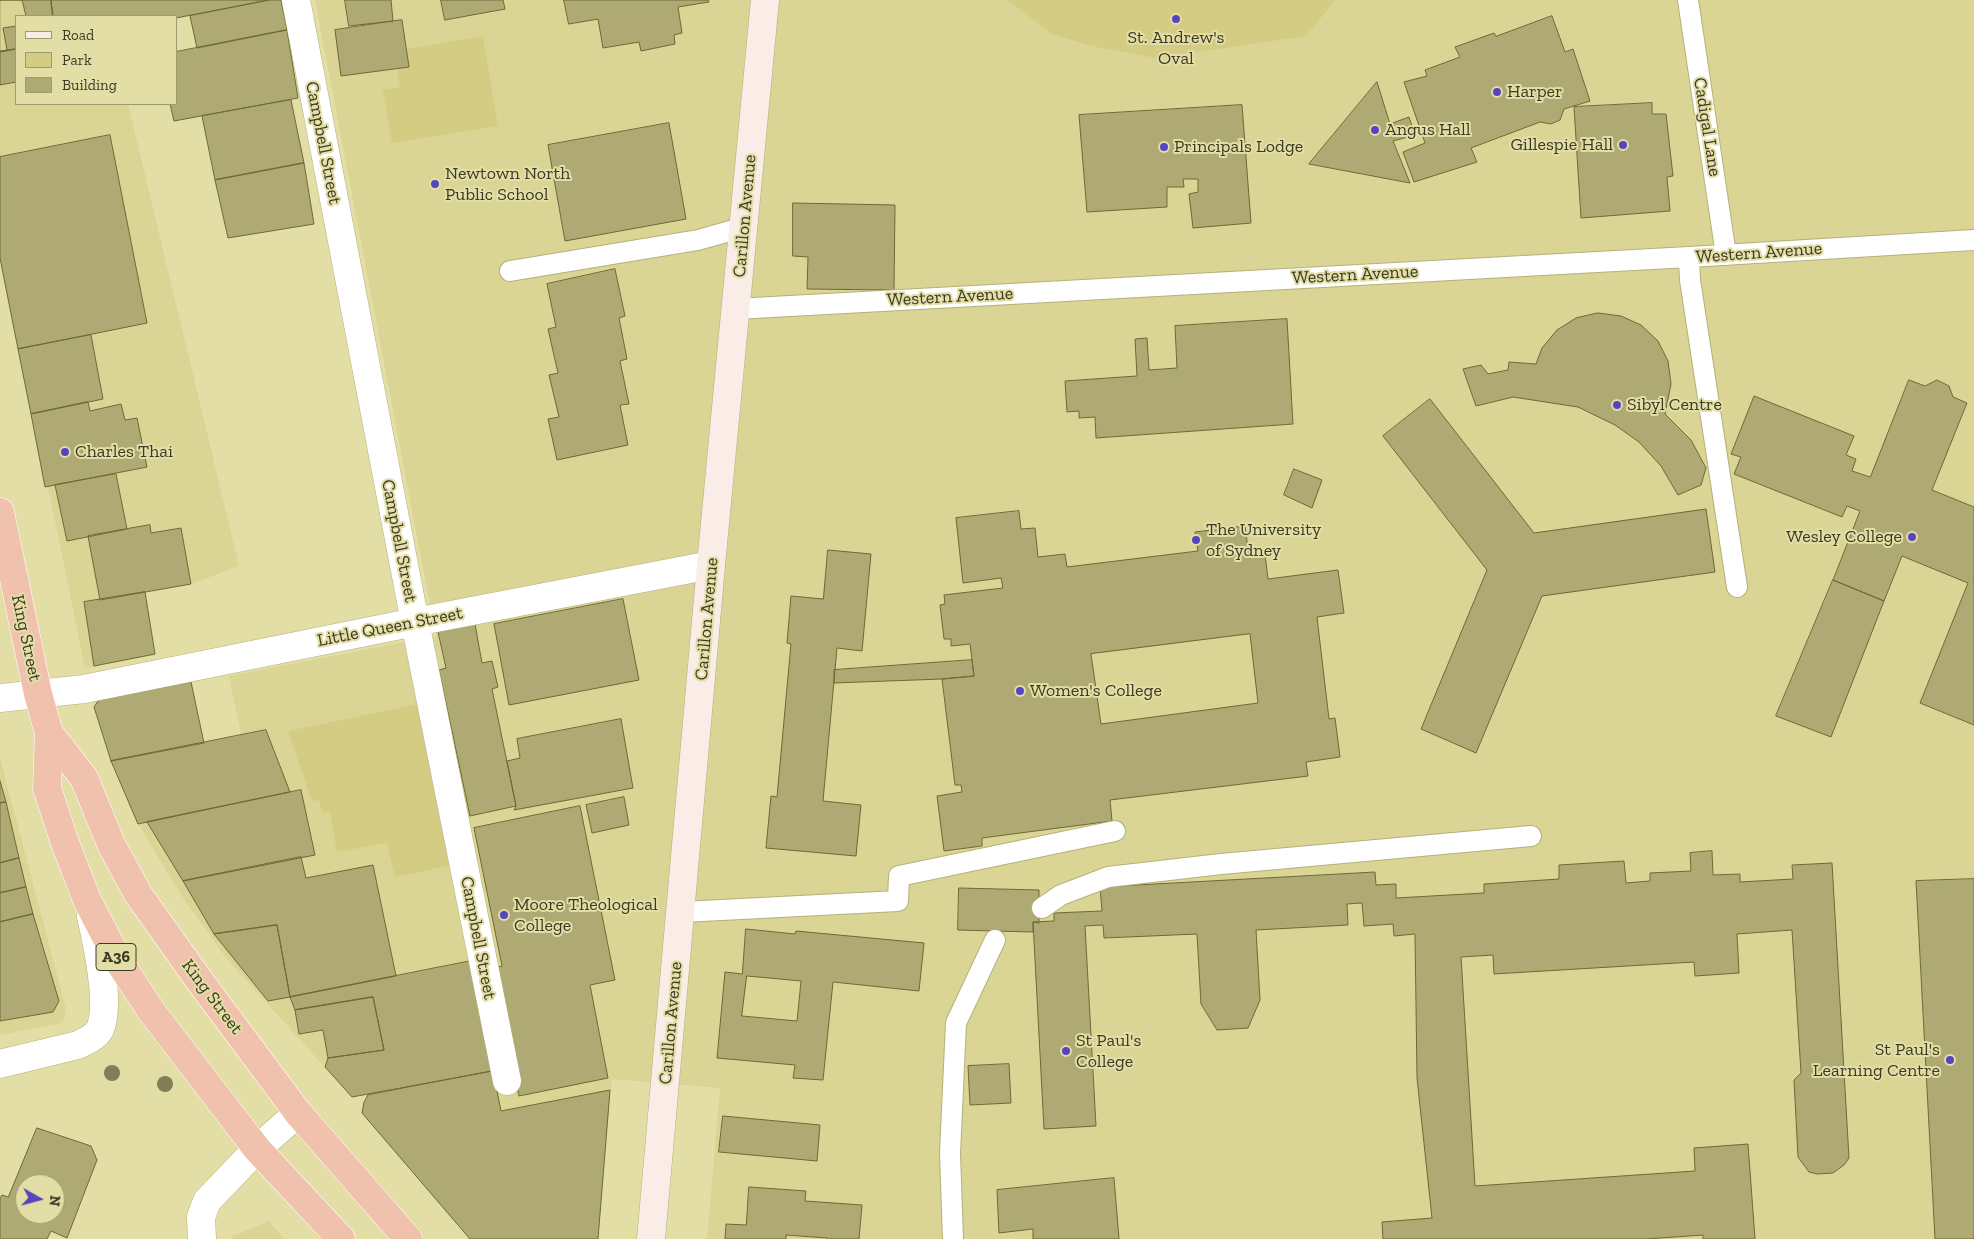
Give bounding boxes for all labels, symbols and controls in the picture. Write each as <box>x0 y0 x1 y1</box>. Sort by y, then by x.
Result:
marker: St. Andrew's Oval <box>1170 13 1182 25</box>
legend <box>15 15 178 105</box>
text: Road <box>62 26 94 44</box>
place label: St. Andrew's Oval <box>1128 27 1224 70</box>
text: Park <box>62 51 92 69</box>
text: Building <box>62 76 117 94</box>
street label: Cadigal Lane <box>1689 76 1725 178</box>
street label: Campbell Street <box>300 80 346 206</box>
place label: Harper <box>1507 81 1563 103</box>
marker: Harper <box>1491 86 1503 98</box>
place label: Angus Hall <box>1385 119 1471 141</box>
marker: Angus Hall <box>1369 124 1381 136</box>
place label: Gillespie Hall <box>1510 134 1613 156</box>
place label: Principals Lodge <box>1174 136 1303 158</box>
marker: Gillespie Hall <box>1617 139 1629 151</box>
marker: Principals Lodge <box>1158 141 1170 153</box>
street label: Carillon Avenue <box>729 154 761 278</box>
place label: Newtown North Public School <box>445 163 570 205</box>
marker: Newtown North Public School <box>429 178 441 190</box>
street label: Western Avenue <box>1695 238 1823 268</box>
street label: Western Avenue <box>1291 261 1419 289</box>
street label: Western Avenue <box>886 283 1014 311</box>
place label: Sibyl Centre <box>1627 394 1722 416</box>
marker: Sibyl Centre <box>1611 399 1623 411</box>
place label: Charles Thai <box>75 441 173 463</box>
marker: Charles Thai <box>59 446 71 458</box>
street label: Campbell Street <box>376 478 422 604</box>
place label: The University of Sydney <box>1206 519 1321 562</box>
place label: Wesley College <box>1786 526 1902 548</box>
marker: Wesley College <box>1906 531 1918 543</box>
marker: The University of Sydney <box>1190 534 1202 546</box>
street label: Carillon Avenue <box>691 557 723 681</box>
street label: King Street <box>6 593 46 683</box>
street label: Little Queen Street <box>315 602 465 652</box>
place label: Women's College <box>1030 680 1162 702</box>
marker: Women's College <box>1014 685 1026 697</box>
street label: Campbell Street <box>455 875 501 1001</box>
place label: Moore Theological College <box>514 894 658 936</box>
marker: Moore Theological College <box>498 909 510 921</box>
road number: A36 <box>96 944 136 970</box>
street label: King Street <box>177 955 247 1039</box>
street label: Carillon Avenue <box>655 961 687 1085</box>
place label: St Paul's College <box>1076 1030 1141 1072</box>
place label: St Paul's Learning Centre <box>1813 1039 1940 1082</box>
marker: St Paul's College <box>1060 1045 1072 1057</box>
marker: St Paul's Learning Centre <box>1944 1054 1956 1066</box>
north arrow <box>15 1174 65 1224</box>
text: N <box>45 1194 63 1207</box>

